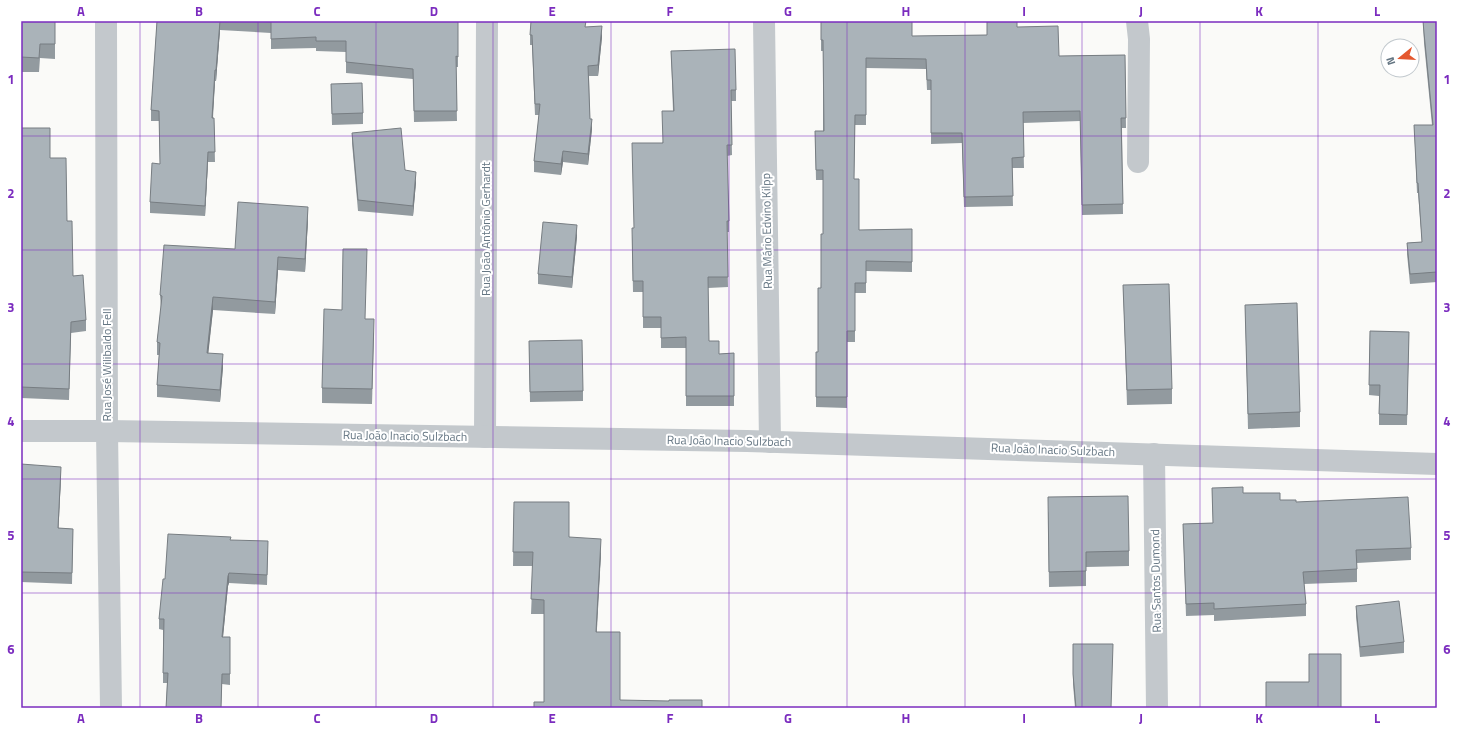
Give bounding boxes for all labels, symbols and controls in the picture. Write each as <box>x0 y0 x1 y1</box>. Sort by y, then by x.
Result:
text: A <box>77 1 85 21</box>
text: B <box>195 1 203 21</box>
text: C <box>313 1 321 21</box>
text: D <box>430 1 438 21</box>
text: E <box>548 1 556 21</box>
text: F <box>667 1 674 21</box>
text: G <box>784 1 792 21</box>
text: H <box>902 1 910 21</box>
text: I <box>1022 1 1026 21</box>
text: J <box>1139 1 1143 21</box>
text: K <box>1255 1 1263 21</box>
text: L <box>1374 1 1380 21</box>
north arrow <box>1380 38 1420 78</box>
text: N <box>1382 55 1399 67</box>
text: 1 <box>7 69 15 89</box>
text: 1 <box>1443 69 1451 89</box>
street label: Rua João Antônio Gerhardt <box>476 161 495 296</box>
street label: Rua Mário Edvino Kilpp <box>756 173 777 289</box>
text: 2 <box>7 183 15 203</box>
text: 2 <box>1443 183 1451 203</box>
text: 3 <box>7 297 15 317</box>
text: 3 <box>1443 297 1451 317</box>
street label: Rua José Wilibaldo Fell <box>97 308 116 422</box>
text: 4 <box>7 411 15 431</box>
text: 4 <box>1443 411 1451 431</box>
street label: Rua João Inacio Sulzbach <box>343 425 467 446</box>
street label: Rua João Inacio Sulzbach <box>667 430 791 451</box>
street label: Rua João Inacio Sulzbach <box>990 438 1116 461</box>
text: 5 <box>7 525 15 545</box>
text: 5 <box>1443 525 1451 545</box>
street label: Rua Santos Dumond <box>1145 529 1166 633</box>
text: 6 <box>7 639 15 659</box>
text: 6 <box>1443 639 1451 659</box>
text: A <box>77 708 85 728</box>
text: B <box>195 708 203 728</box>
text: C <box>313 708 321 728</box>
text: D <box>430 708 438 728</box>
text: E <box>548 708 556 728</box>
text: F <box>667 708 674 728</box>
text: G <box>784 708 792 728</box>
text: H <box>902 708 910 728</box>
text: I <box>1022 708 1026 728</box>
text: J <box>1139 708 1143 728</box>
text: K <box>1255 708 1263 728</box>
text: L <box>1374 708 1380 728</box>

